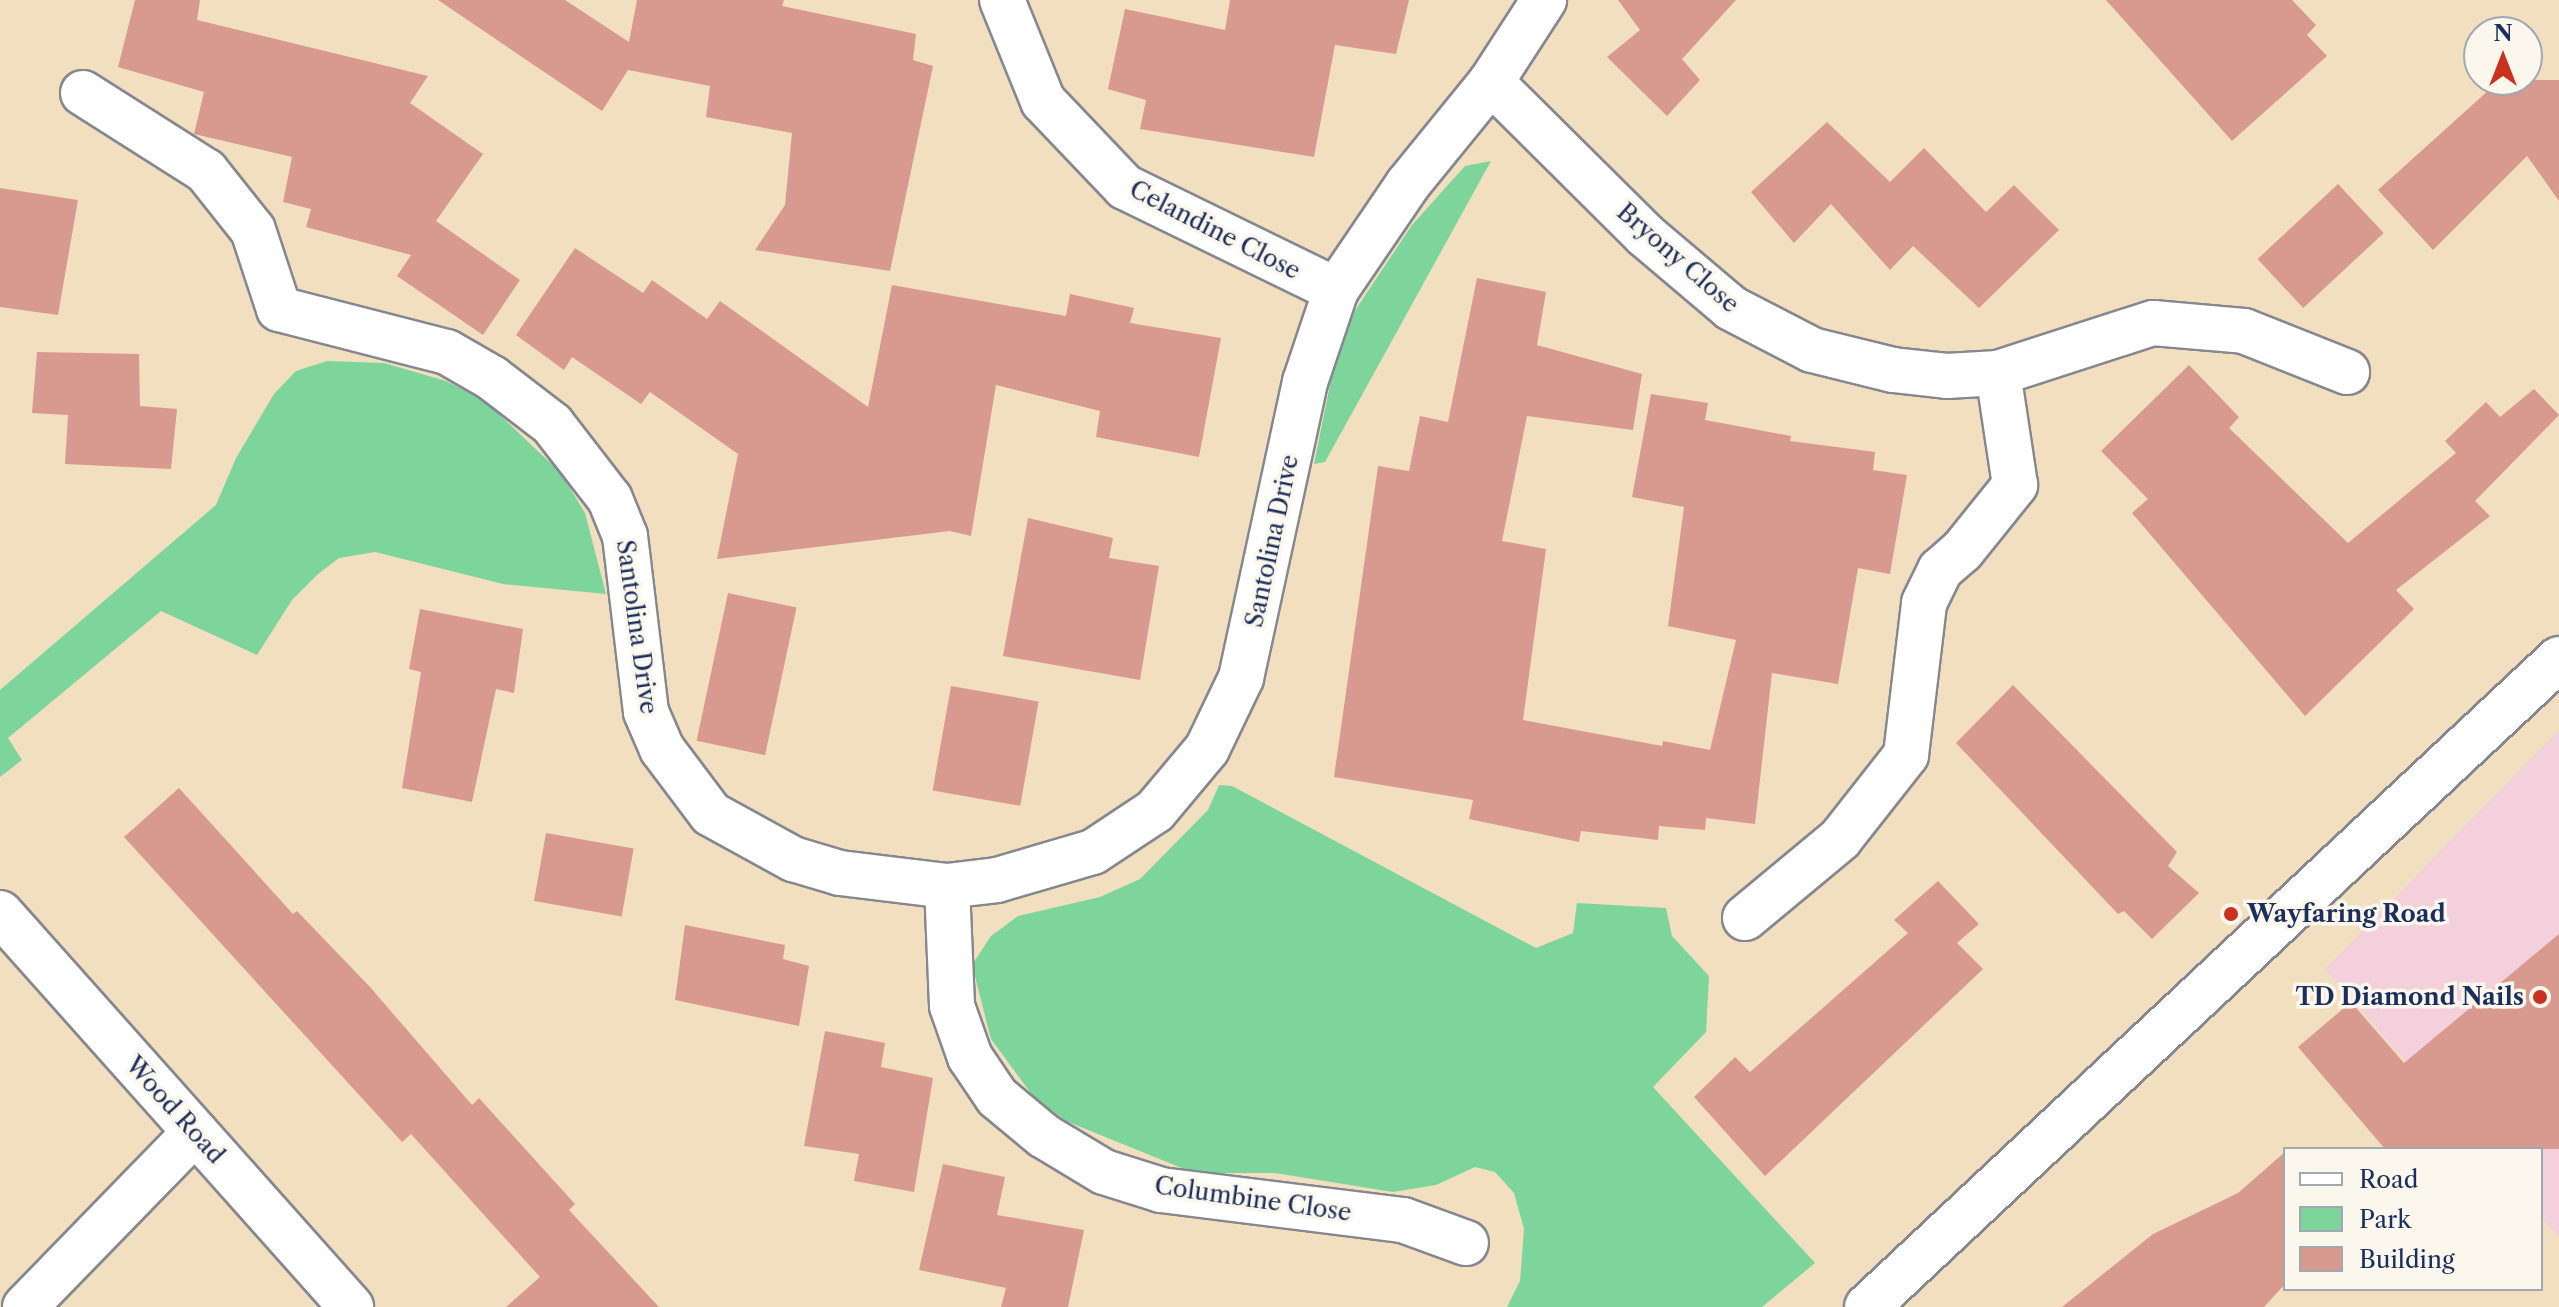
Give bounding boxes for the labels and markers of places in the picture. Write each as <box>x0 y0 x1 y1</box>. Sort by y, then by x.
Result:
place label: Wayfaring Road <box>2247 900 2446 928</box>
marker: Wayfaring Road <box>2222 905 2240 923</box>
place label: TD Diamond Nails <box>2295 983 2524 1011</box>
marker: TD Diamond Nails <box>2531 988 2549 1006</box>

